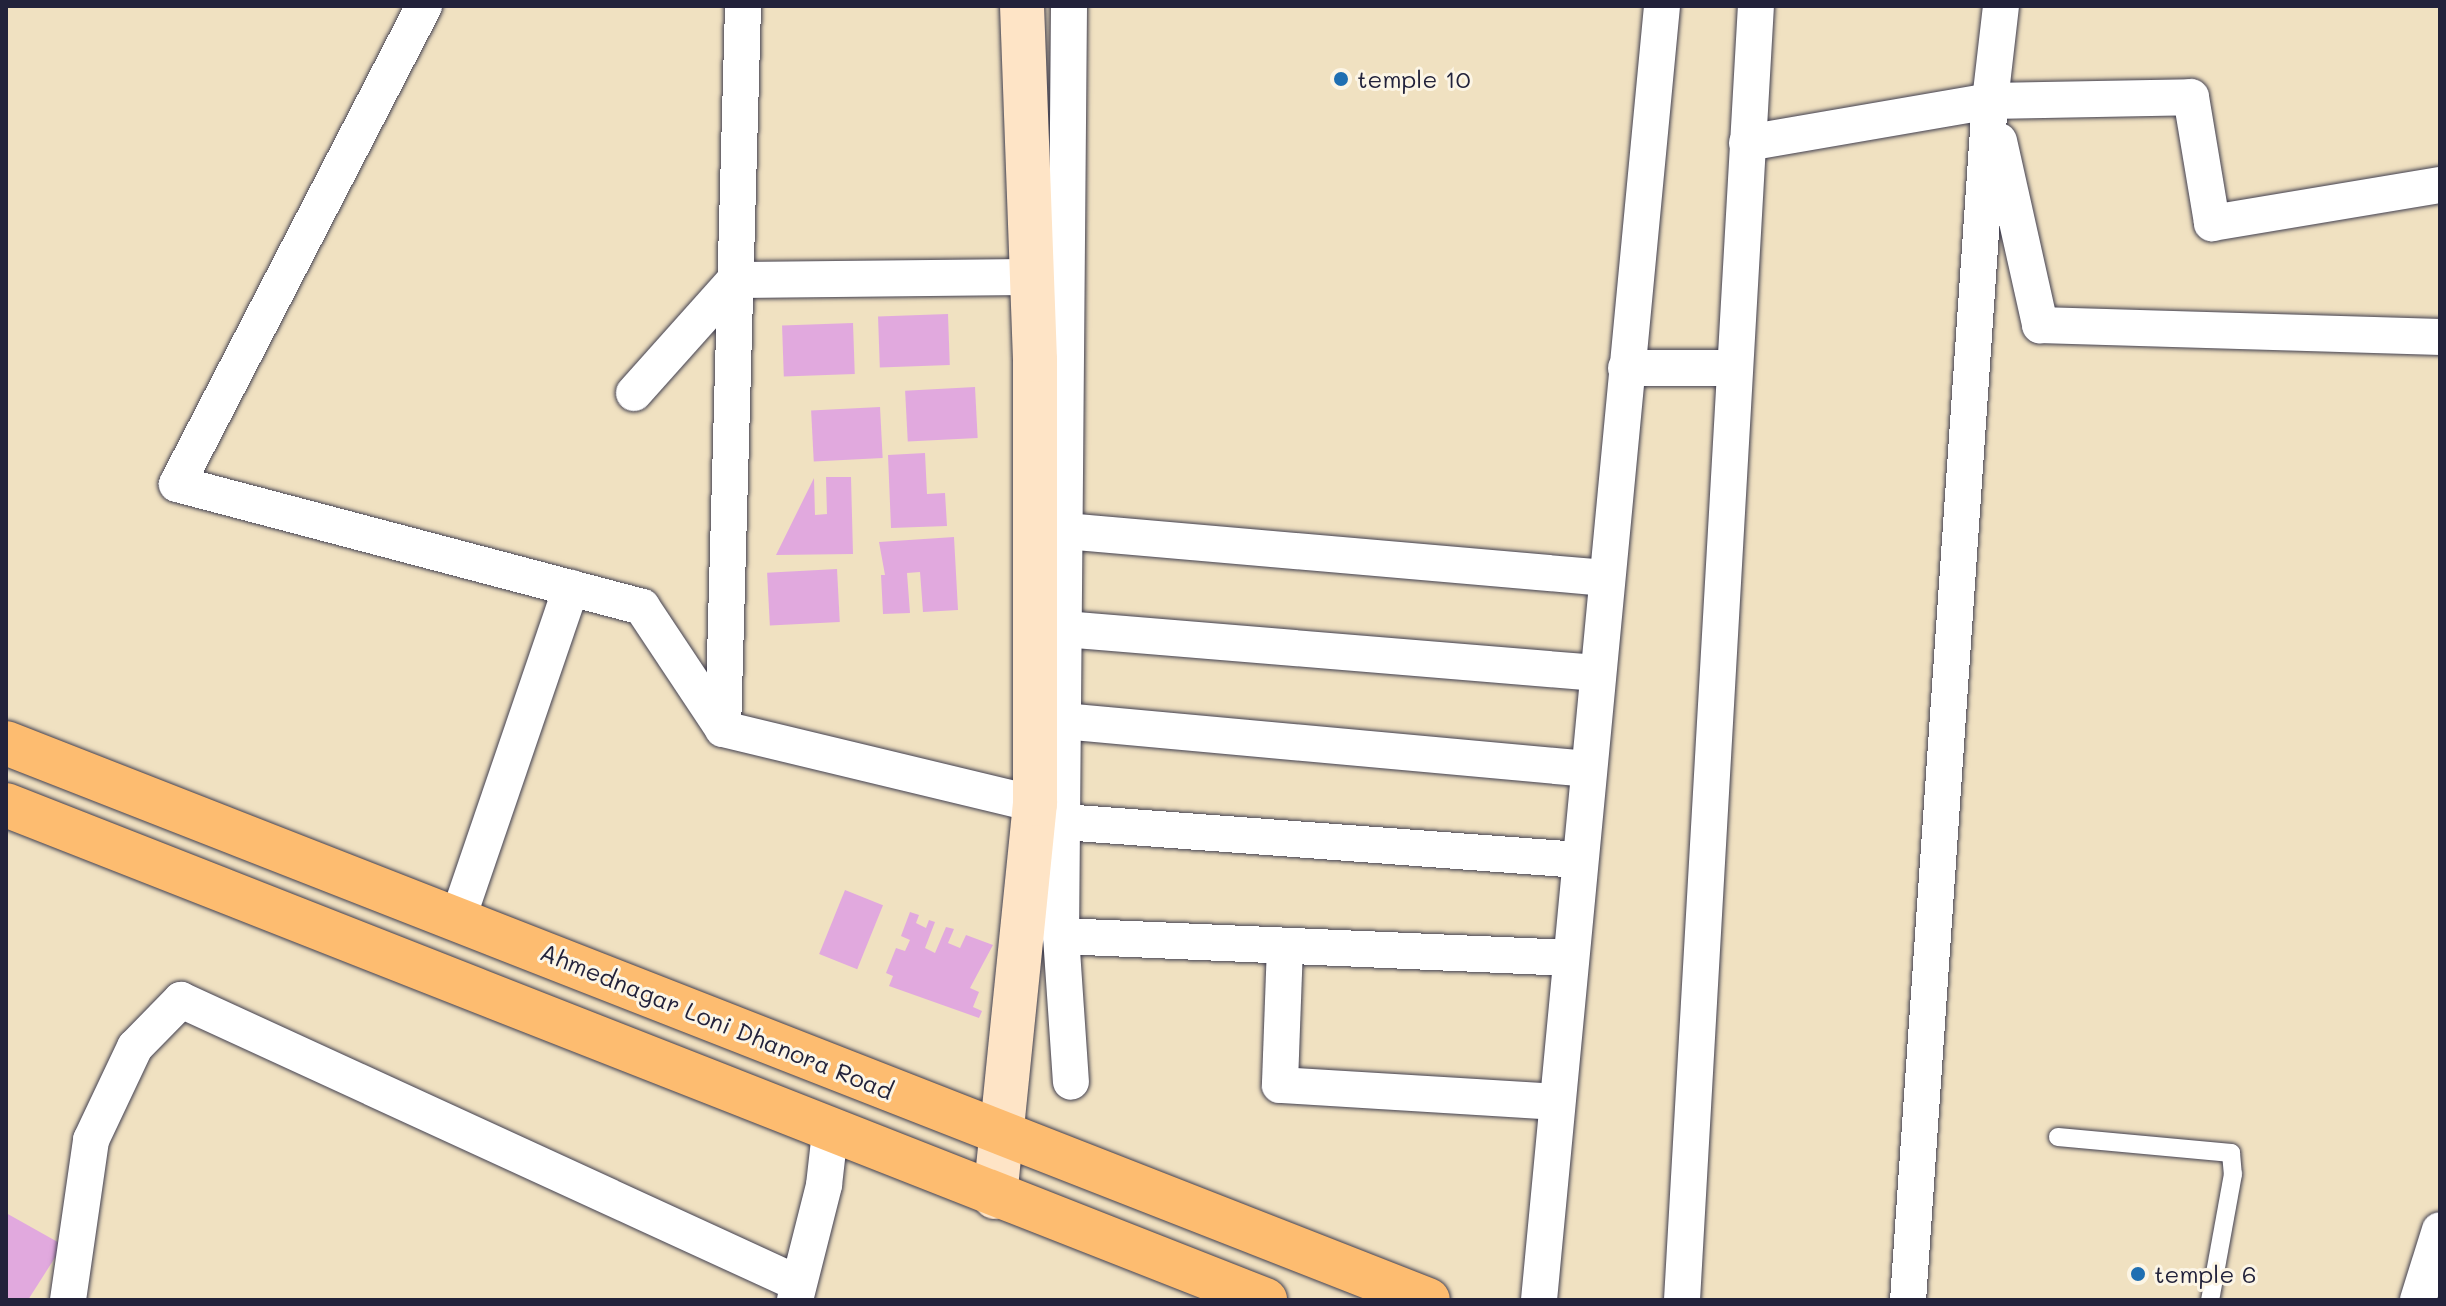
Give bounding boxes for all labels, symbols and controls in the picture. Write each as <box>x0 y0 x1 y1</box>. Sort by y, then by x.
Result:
place label: temple 10 <box>1357 65 1470 93</box>
marker: temple 10 <box>1332 70 1350 88</box>
street label: Ahmednagar Loni Dhanora Road <box>536 937 898 1105</box>
place label: temple 6 <box>2154 1260 2256 1288</box>
marker: temple 6 <box>2129 1265 2147 1283</box>

